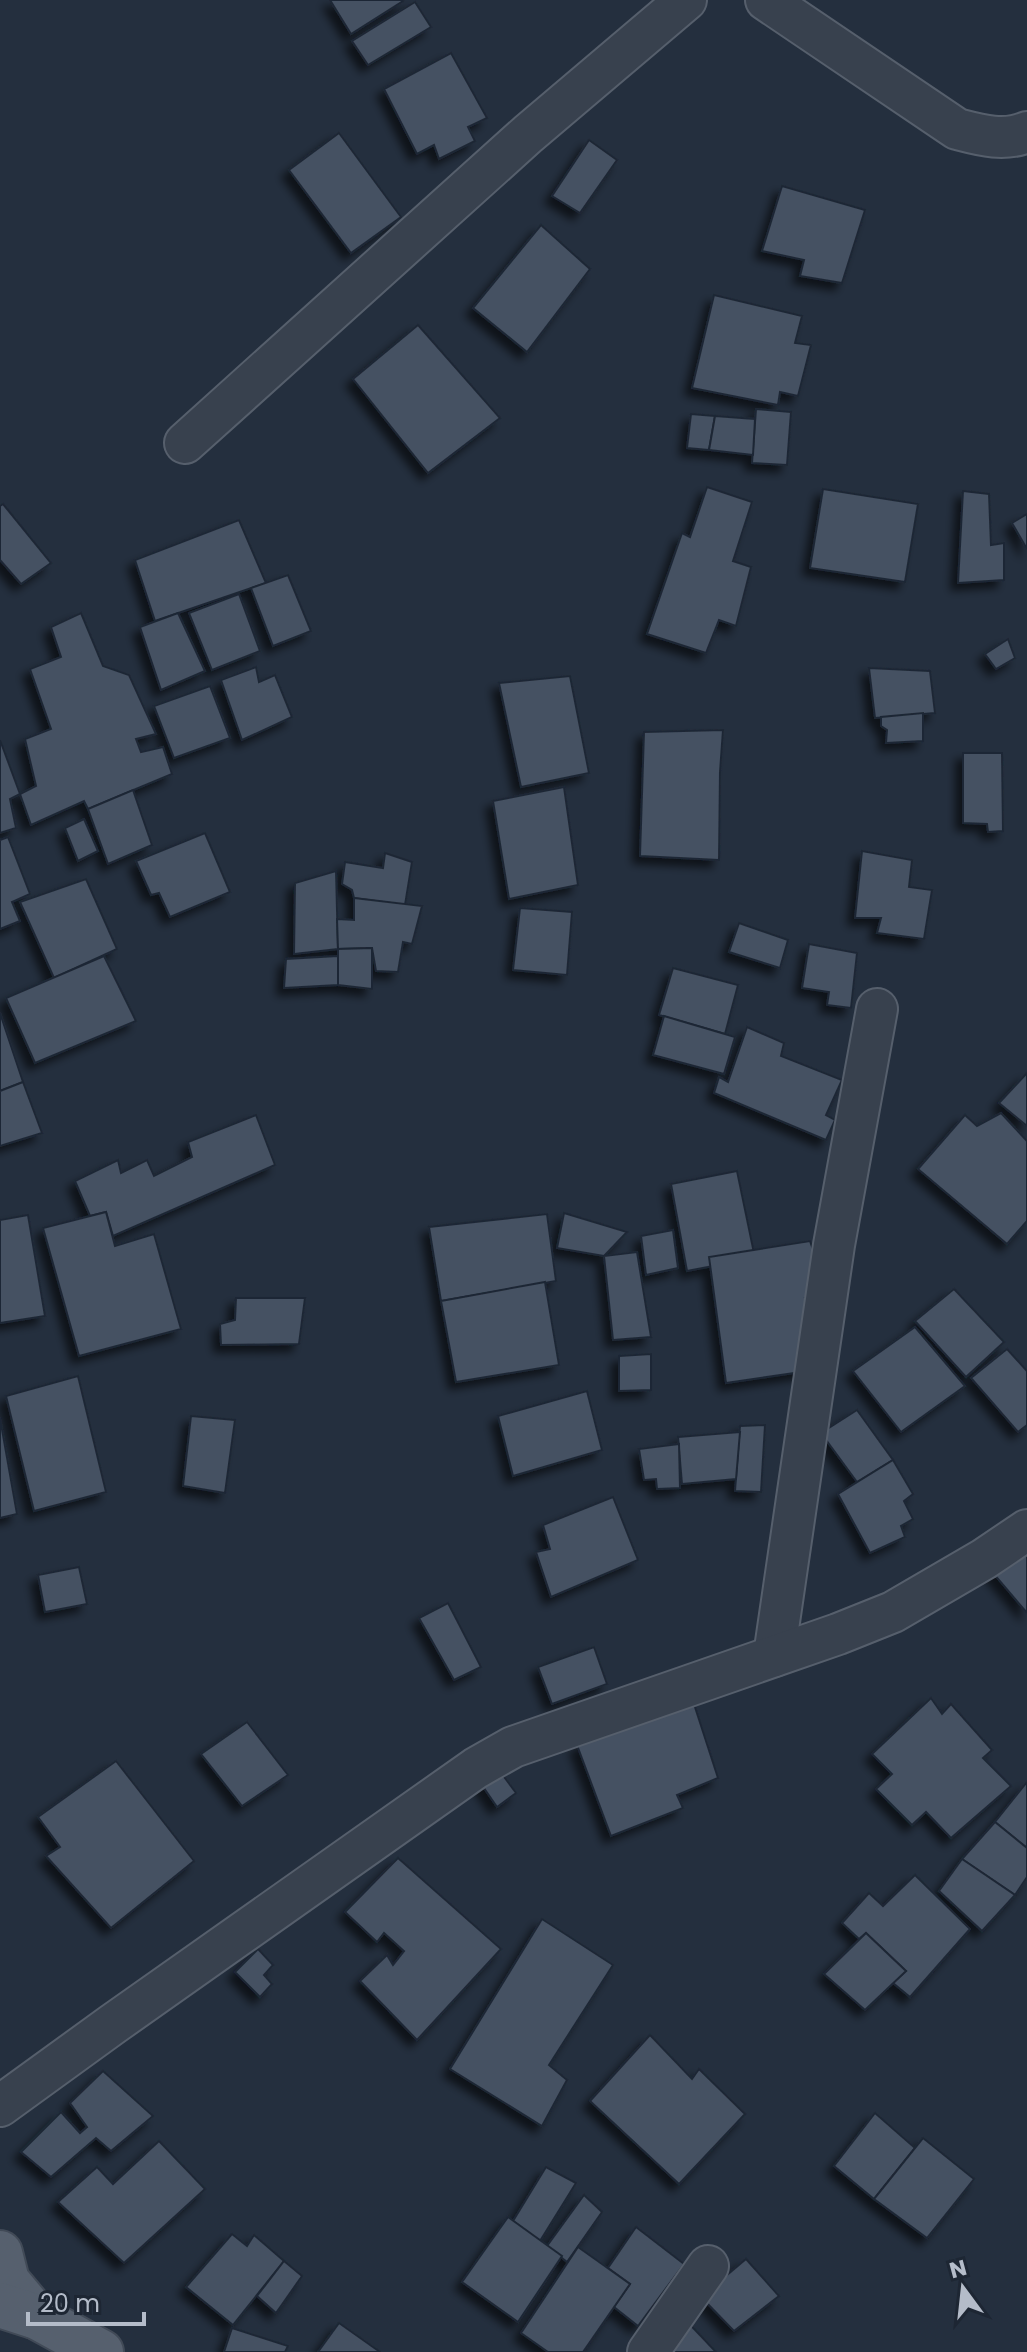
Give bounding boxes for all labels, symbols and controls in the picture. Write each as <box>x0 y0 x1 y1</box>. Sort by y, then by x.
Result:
north arrow <box>923 2248 1003 2328</box>
text: N <box>946 2252 970 2286</box>
scale bar <box>28 2276 144 2326</box>
text: 20 m <box>40 2287 100 2320</box>

